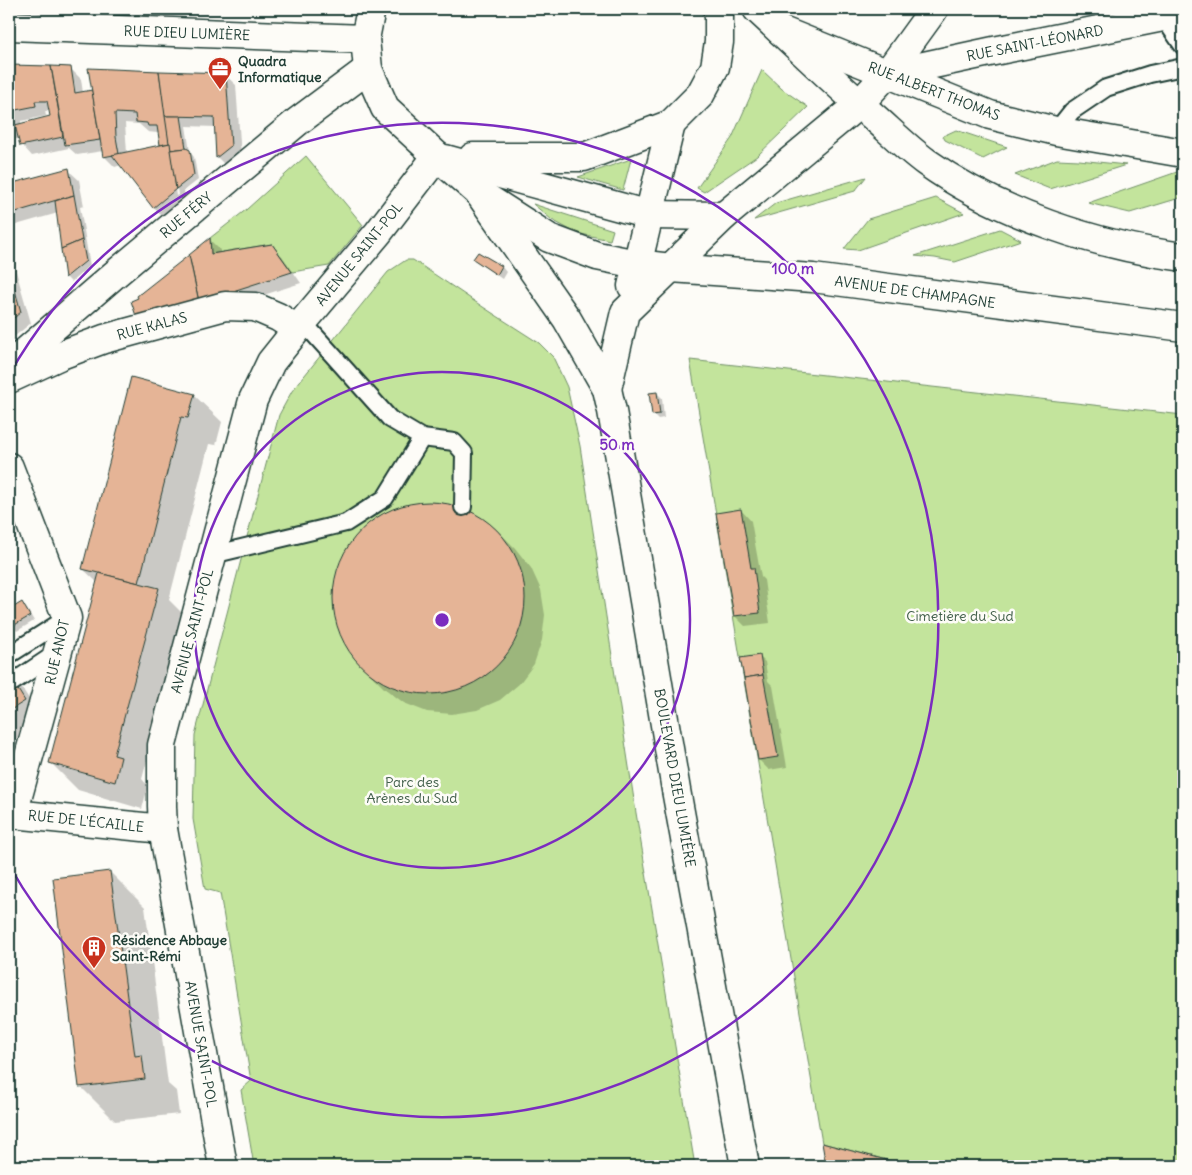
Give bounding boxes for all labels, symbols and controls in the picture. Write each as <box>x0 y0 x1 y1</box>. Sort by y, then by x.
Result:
street label: RUE SAINT-LÉONARD <box>965 21 1105 65</box>
street label: RUE DIEU LUMIÈRE <box>123 22 251 44</box>
place label: Quadra Informatique <box>238 52 322 86</box>
office icon: Quadra Informatique <box>207 56 233 90</box>
street label: RUE ALBERT THOMAS <box>866 58 1003 124</box>
street label: RUE FÉRY <box>156 188 216 242</box>
street label: AVENUE SAINT-POL <box>312 198 407 310</box>
text: 100 m <box>772 259 814 278</box>
street label: AVENUE DE CHAMPAGNE <box>833 272 997 312</box>
street label: RUE KALAS <box>115 308 189 344</box>
text: 50 m <box>599 435 635 454</box>
street label: AVENUE SAINT-POL <box>167 566 217 695</box>
park label: Cimetière du Sud <box>906 607 1014 625</box>
centre of rings <box>433 611 451 629</box>
street label: RUE ANOT <box>41 618 73 686</box>
street label: BOULEVARD DIEU LUMIÈRE <box>650 687 700 869</box>
park label: Parc des Arènes du Sud <box>366 773 458 807</box>
street label: RUE DE L'ÉCAILLE <box>27 806 145 836</box>
place label: Résidence Abbaye Saint-Rémi <box>112 931 228 965</box>
building icon: Résidence Abbaye Saint-Rémi <box>81 935 107 969</box>
street label: AVENUE SAINT-POL <box>181 979 221 1109</box>

